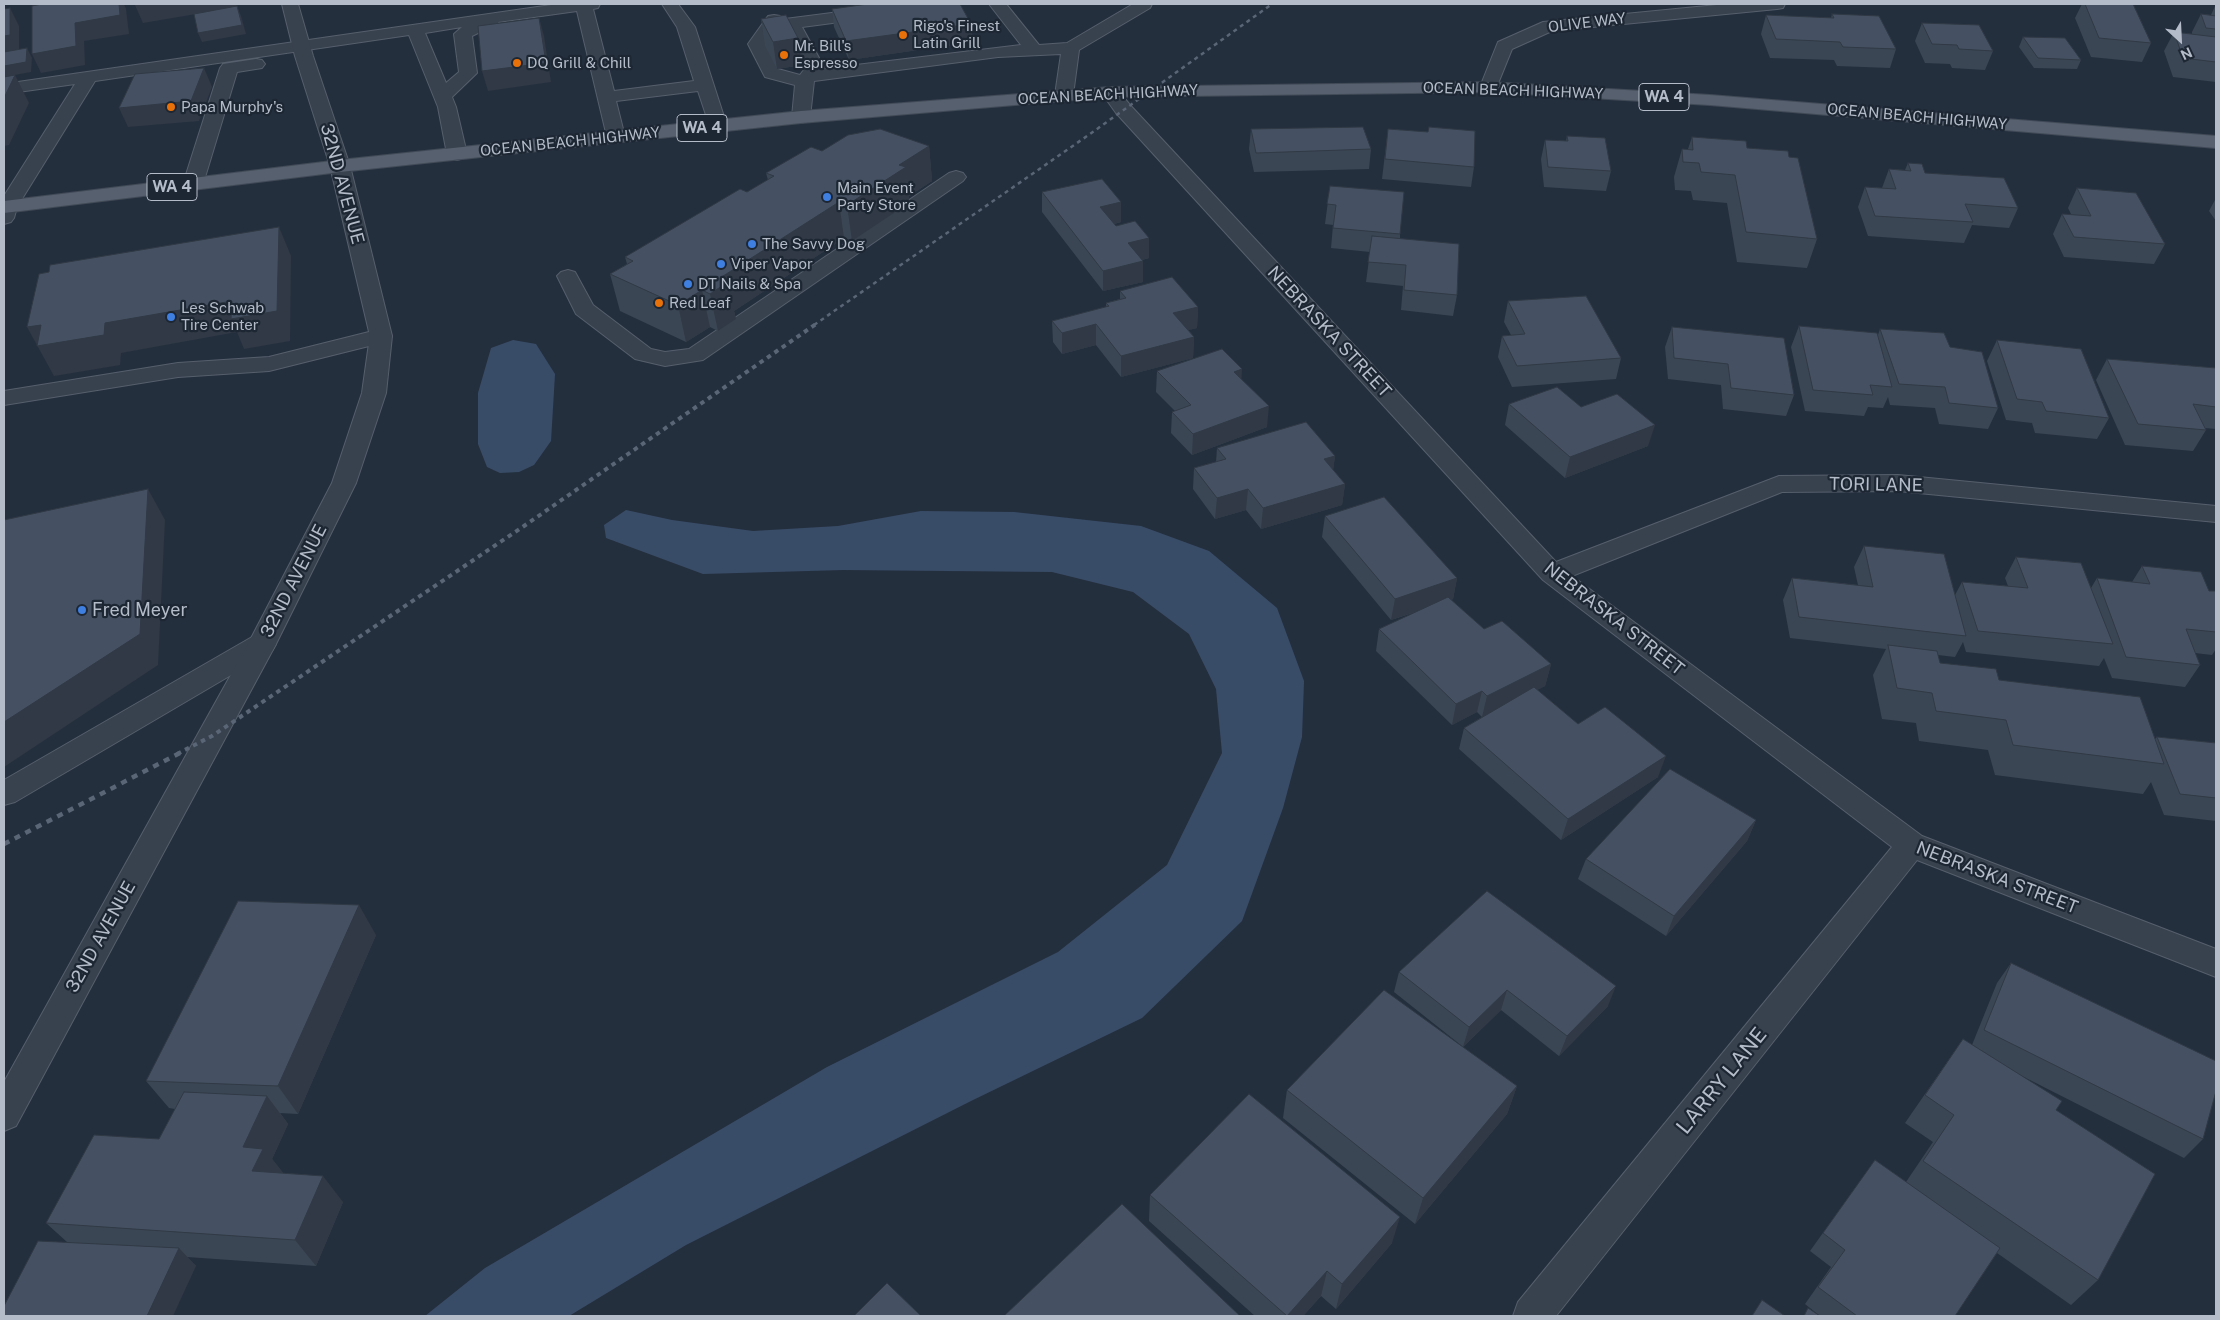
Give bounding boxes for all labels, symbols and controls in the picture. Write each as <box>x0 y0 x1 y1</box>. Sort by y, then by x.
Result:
street label: OLIVE WAY <box>1547 9 1627 37</box>
north arrow <box>2155 15 2205 65</box>
place label: Rigo's Finest Latin Grill <box>913 17 1000 52</box>
marker: Rigo's Finest Latin Grill <box>897 29 909 41</box>
place label: Mr. Bill's Espresso <box>794 37 858 72</box>
text: N <box>2178 44 2195 63</box>
marker: Mr. Bill's Espresso <box>778 49 790 61</box>
place label: DQ Grill & Chill <box>527 54 631 72</box>
marker: DQ Grill & Chill <box>511 57 523 69</box>
street label: OCEAN BEACH HIGHWAY <box>1422 79 1604 103</box>
street label: OCEAN BEACH HIGHWAY <box>1017 81 1199 109</box>
road number: WA 4 <box>1639 84 1689 110</box>
place label: Papa Murphy's <box>181 98 283 116</box>
street label: OCEAN BEACH HIGHWAY <box>1826 100 2008 134</box>
marker: Papa Murphy's <box>165 101 177 113</box>
road number: WA 4 <box>677 115 727 142</box>
street label: 32ND AVENUE <box>316 121 368 247</box>
street label: OCEAN BEACH HIGHWAY <box>479 124 661 160</box>
road number: WA 4 <box>147 173 197 200</box>
place label: Main Event Party Store <box>837 179 916 214</box>
marker: Main Event Party Store <box>821 191 833 203</box>
place label: The Savvy Dog <box>762 235 865 253</box>
marker: The Savvy Dog <box>746 238 758 250</box>
place label: Viper Vapor <box>731 255 813 273</box>
marker: Viper Vapor <box>715 258 727 270</box>
street label: NEBRASKA STREET <box>1263 262 1395 402</box>
place label: DT Nails & Spa <box>698 275 801 293</box>
marker: DT Nails & Spa <box>682 278 694 290</box>
place label: Red Leaf <box>669 294 731 312</box>
marker: Red Leaf <box>653 297 665 309</box>
place label: Les Schwab Tire Center <box>181 299 264 334</box>
marker: Les Schwab Tire Center <box>165 311 177 323</box>
street label: TORI LANE <box>1829 473 1923 497</box>
street label: 32ND AVENUE <box>256 521 332 641</box>
street label: NEBRASKA STREET <box>1540 558 1688 680</box>
place label: Fred Meyer <box>92 599 187 621</box>
marker: Fred Meyer <box>76 604 88 616</box>
street label: NEBRASKA STREET <box>1913 837 2081 919</box>
street label: 32ND AVENUE <box>62 878 140 996</box>
street label: LARRY LANE <box>1671 1023 1773 1139</box>

